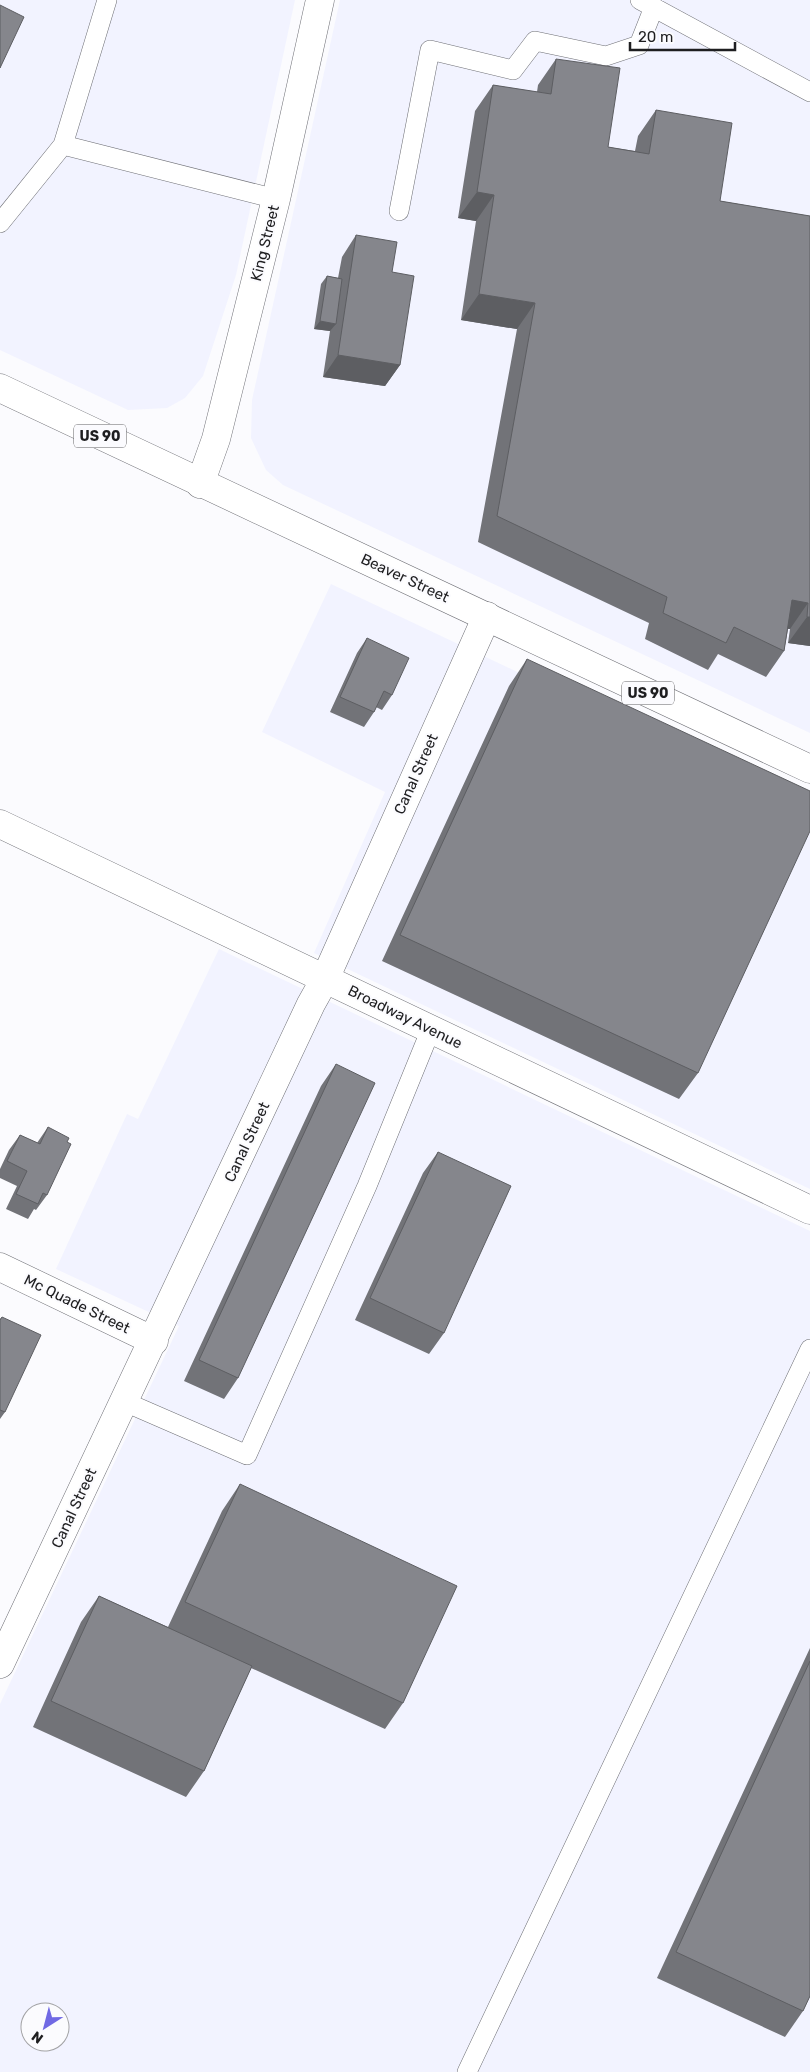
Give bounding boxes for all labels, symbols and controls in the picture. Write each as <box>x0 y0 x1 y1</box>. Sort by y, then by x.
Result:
scale bar <box>630 20 735 52</box>
text: 20 m <box>638 28 673 46</box>
street label: King Street <box>247 203 283 283</box>
road number: US 90 <box>74 424 126 448</box>
street label: Beaver Street <box>358 550 452 606</box>
road number: US 90 <box>622 681 674 704</box>
street label: Canal Street <box>390 731 442 817</box>
street label: Broadway Avenue <box>345 982 465 1052</box>
street label: Canal Street <box>221 1099 273 1185</box>
street label: Mc Quade Street <box>21 1271 133 1338</box>
street label: Canal Street <box>48 1465 100 1551</box>
north arrow <box>20 2002 70 2052</box>
text: N <box>29 2027 47 2047</box>

